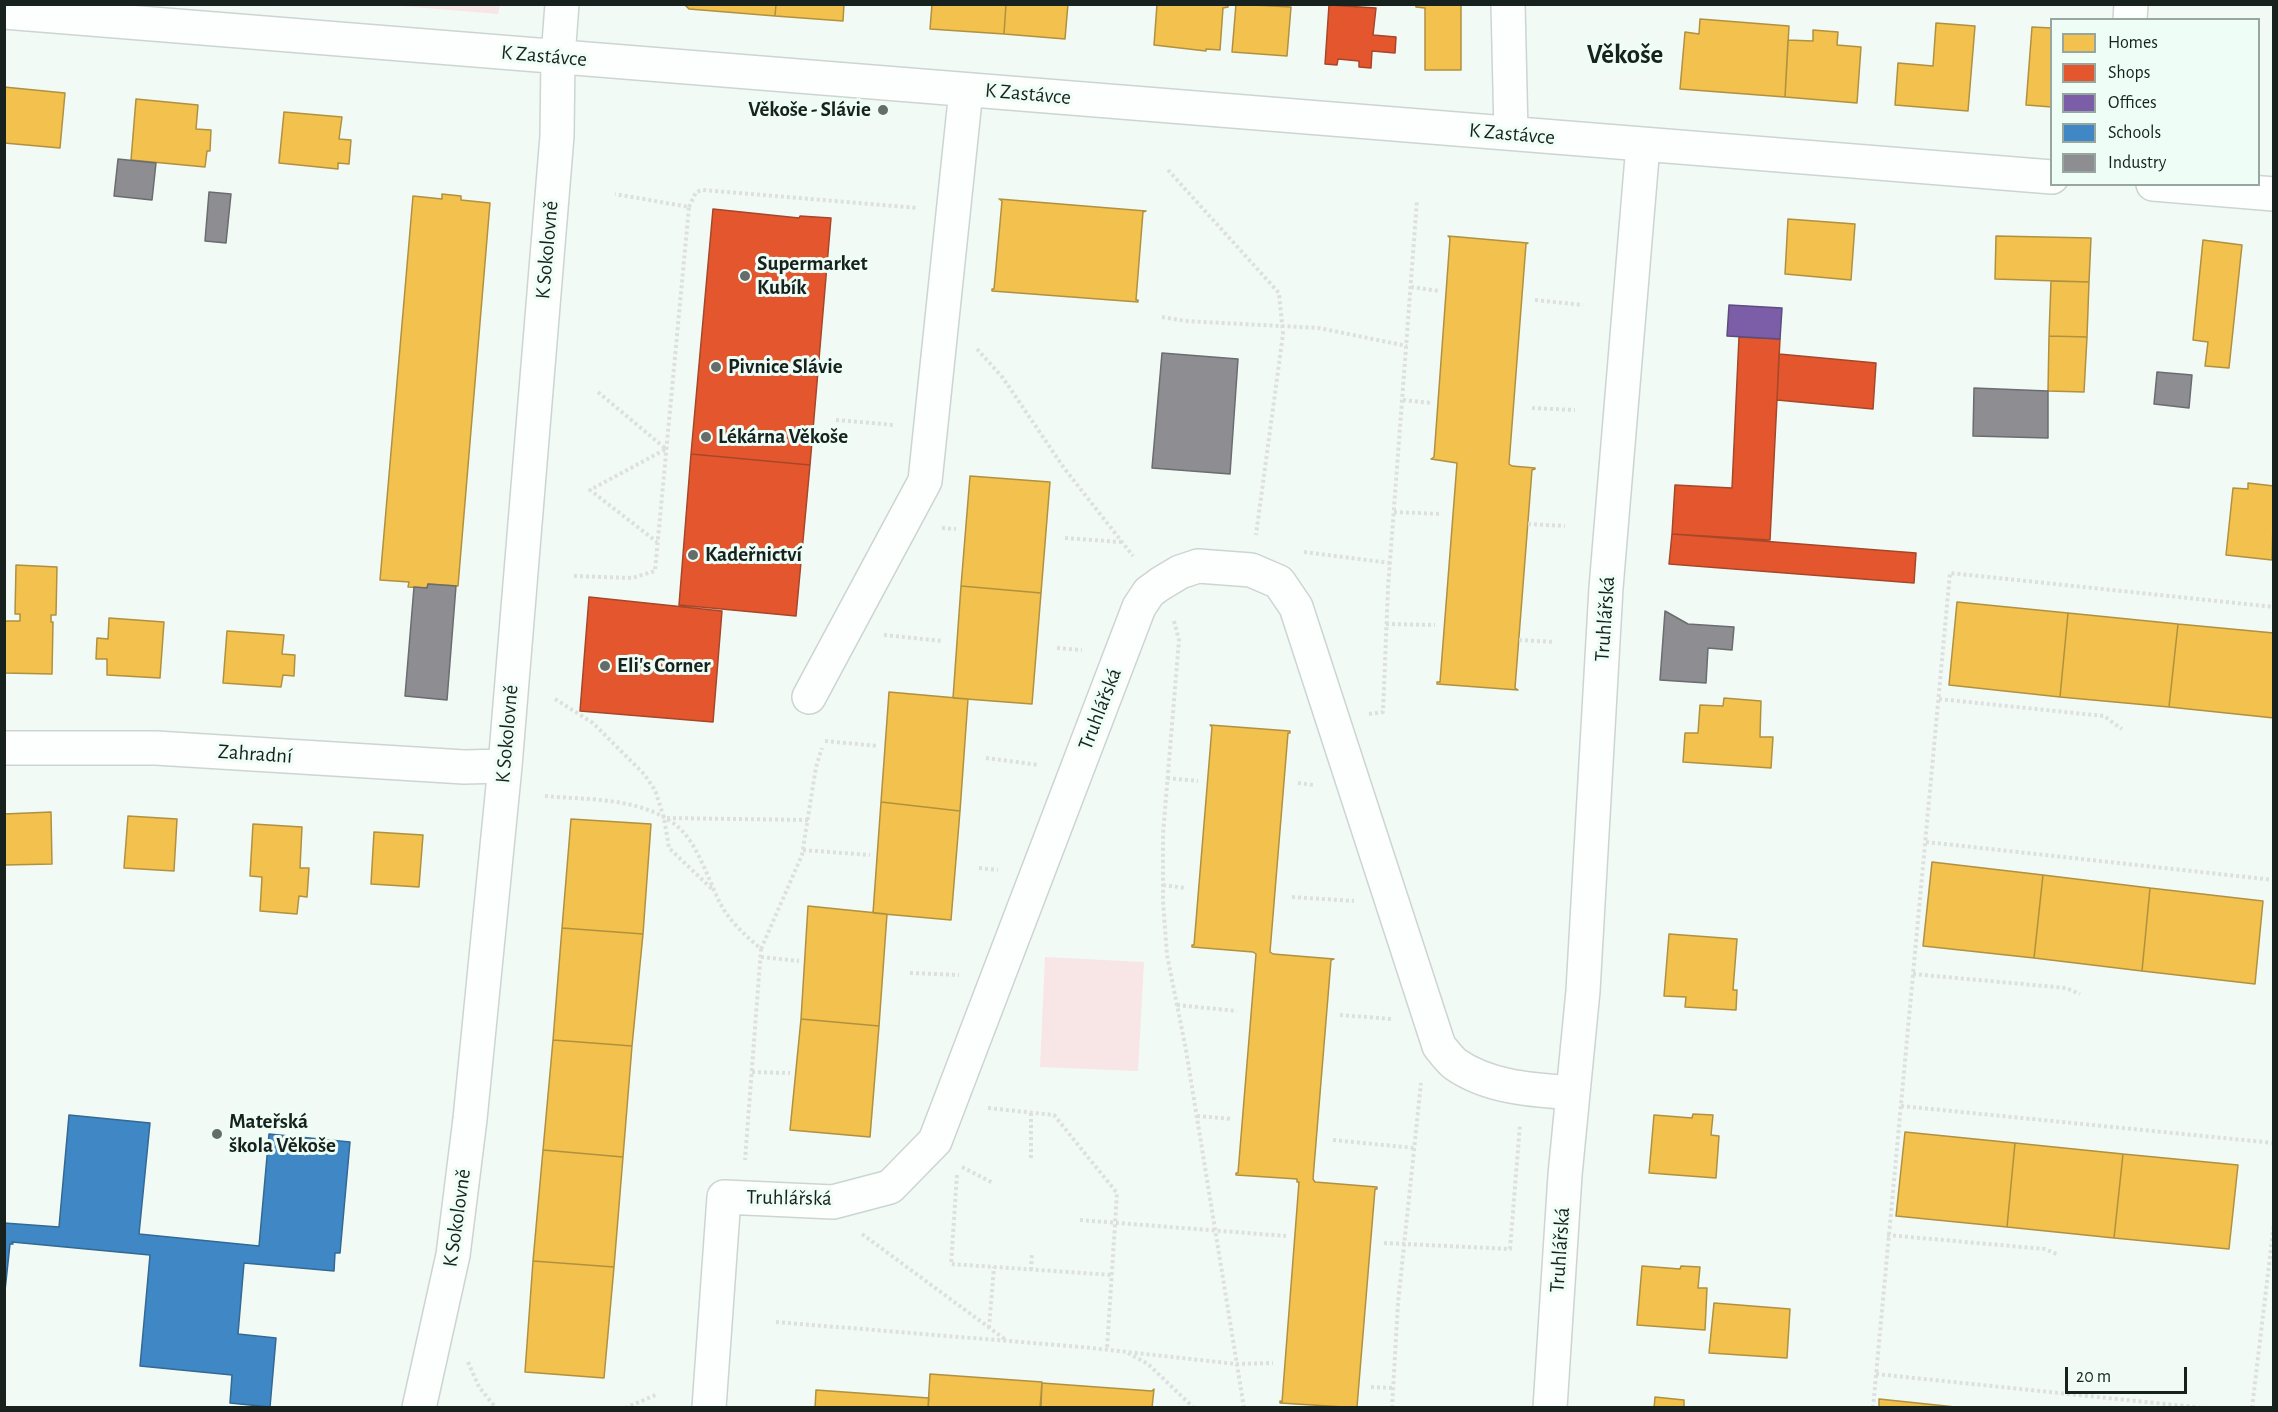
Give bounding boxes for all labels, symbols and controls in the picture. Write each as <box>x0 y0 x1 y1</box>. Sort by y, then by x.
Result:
legend <box>2050 18 2260 186</box>
text: Homes <box>2108 34 2158 52</box>
district label: Věkoše <box>1587 39 1663 71</box>
street label: K Zastávce <box>500 40 588 72</box>
text: Shops <box>2108 64 2150 82</box>
street label: K Zastávce <box>984 78 1072 110</box>
text: Offices <box>2108 94 2157 112</box>
place label: Věkoše - Slávie <box>748 97 871 123</box>
marker: Věkoše - Slávie <box>876 103 890 117</box>
street label: K Zastávce <box>1468 118 1556 150</box>
text: Schools <box>2108 124 2161 142</box>
text: Industry <box>2108 154 2167 172</box>
street label: K Sokolovně <box>530 200 564 300</box>
place label: Supermarket Kubík <box>757 251 868 301</box>
marker: Supermarket Kubík <box>738 269 752 283</box>
place label: Pivnice Slávie <box>728 354 843 380</box>
marker: Pivnice Slávie <box>709 360 723 374</box>
place label: Lékárna Věkoše <box>718 424 848 450</box>
marker: Lékárna Věkoše <box>699 430 713 444</box>
place label: Kadeřnictví <box>705 542 802 568</box>
marker: Kadeřnictví <box>686 548 700 562</box>
street label: Truhlářská <box>1589 576 1621 662</box>
place label: Eli's Corner <box>617 653 711 679</box>
marker: Eli's Corner <box>598 659 612 673</box>
street label: Truhlářská <box>1073 665 1127 753</box>
street label: K Sokolovně <box>490 684 524 784</box>
street label: Zahradní <box>217 739 293 769</box>
place label: Mateřská škola Věkoše <box>229 1109 336 1159</box>
marker: Mateřská škola Věkoše <box>210 1127 224 1141</box>
street label: K Sokolovně <box>438 1167 476 1269</box>
street label: Truhlářská <box>746 1185 832 1211</box>
street label: Truhlářská <box>1544 1207 1576 1293</box>
scale bar <box>2068 1355 2190 1393</box>
text: 20 m <box>2076 1368 2111 1386</box>

